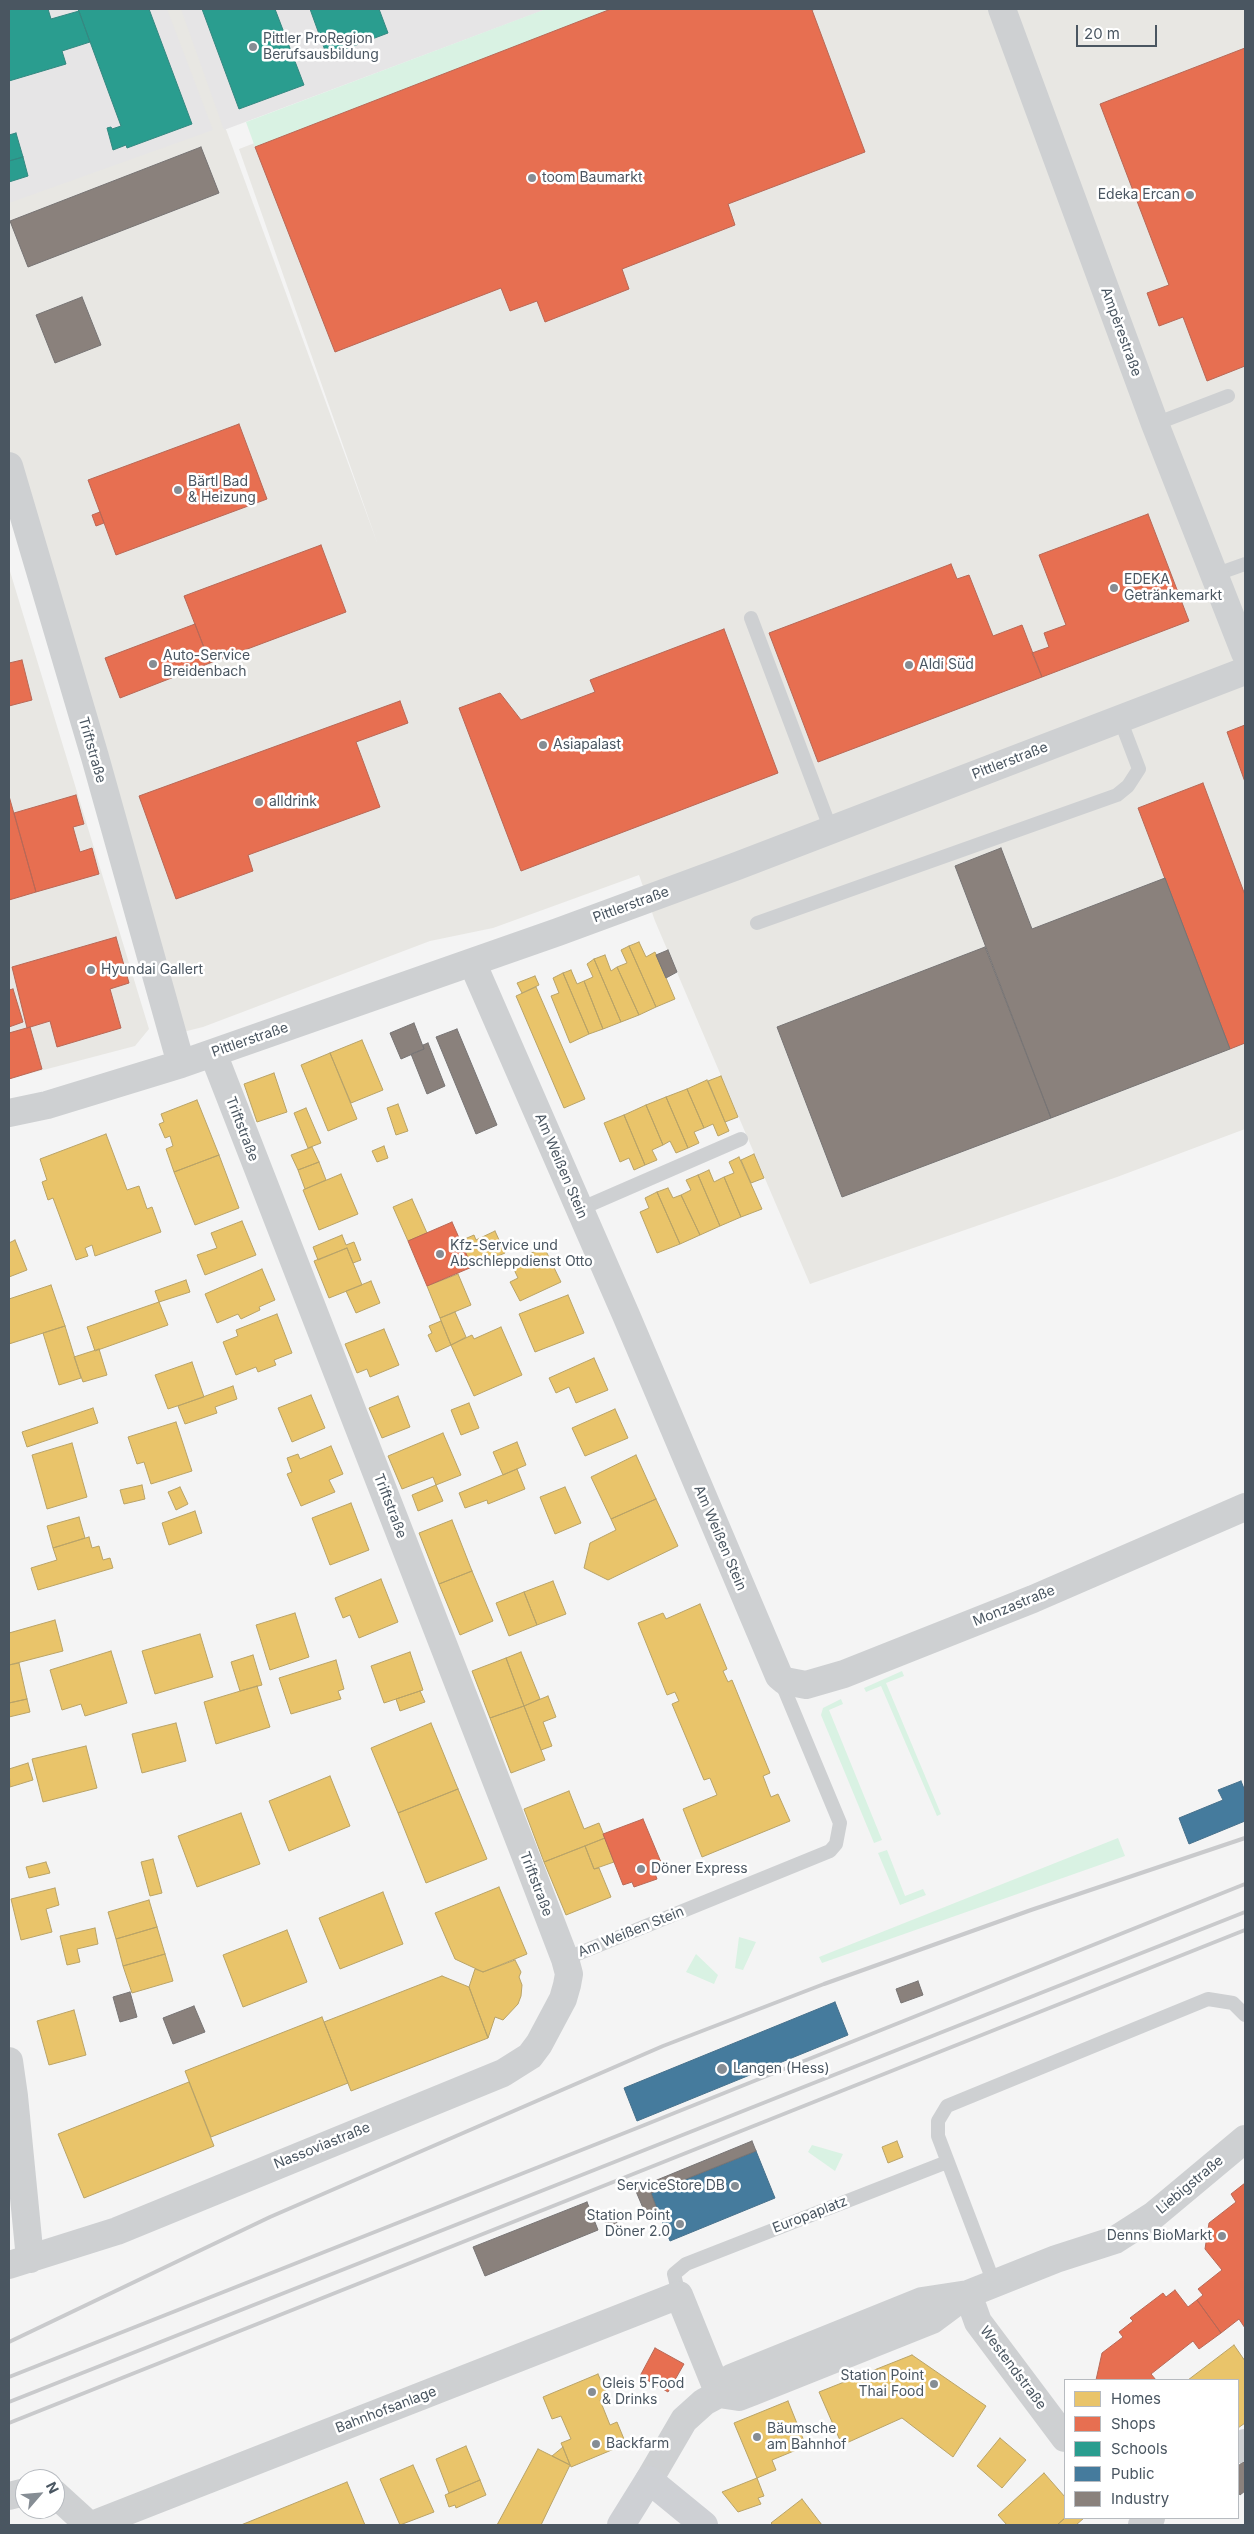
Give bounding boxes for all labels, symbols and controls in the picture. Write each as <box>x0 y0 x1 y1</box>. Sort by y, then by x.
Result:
scale bar <box>1079 15 1160 47</box>
text: 20 m <box>1084 24 1120 43</box>
place label: Pittler ProRegion Berufsausbildung <box>263 31 379 64</box>
marker: Pittler ProRegion Berufsausbildung <box>247 41 259 53</box>
place label: toom Baumarkt <box>542 170 643 186</box>
marker: toom Baumarkt <box>526 172 538 184</box>
place label: Edeka Ercan <box>1098 187 1180 203</box>
marker: Edeka Ercan <box>1184 189 1196 201</box>
street label: Ampèrestraße <box>1097 285 1145 379</box>
place label: Bärtl Bad & Heizung <box>188 474 256 507</box>
marker: Bärtl Bad & Heizung <box>172 484 184 496</box>
place label: EDEKA Getränkemarkt <box>1124 572 1222 604</box>
marker: EDEKA Getränkemarkt <box>1108 582 1120 594</box>
place label: Auto-Service Breidenbach <box>163 648 250 680</box>
place label: Aldi Süd <box>919 657 974 673</box>
marker: Auto-Service Breidenbach <box>147 658 159 670</box>
marker: Aldi Süd <box>903 659 915 671</box>
street label: Triftstraße <box>75 715 109 785</box>
place label: Asiapalast <box>553 737 621 753</box>
marker: Asiapalast <box>537 739 549 751</box>
street label: Pittlerstraße <box>970 739 1050 783</box>
place label: alldrink <box>269 794 317 810</box>
marker: alldrink <box>253 796 265 808</box>
street label: Pittlerstraße <box>591 883 671 927</box>
place label: Hyundai Gallert <box>101 962 203 978</box>
marker: Hyundai Gallert <box>85 964 97 976</box>
street label: Pittlerstraße <box>210 1019 290 1061</box>
street label: Triftstraße <box>222 1094 262 1164</box>
street label: Am Weißen Stein <box>531 1111 591 1221</box>
place label: Kfz-Service und Abschleppdienst Otto <box>450 1238 593 1270</box>
marker: Kfz-Service und Abschleppdienst Otto <box>434 1248 446 1260</box>
street label: Triftstraße <box>370 1471 410 1541</box>
street label: Am Weißen Stein <box>690 1483 750 1593</box>
street label: Monzastraße <box>971 1582 1057 1630</box>
street label: Triftstraße <box>516 1849 556 1919</box>
place label: Döner Express <box>651 1861 748 1877</box>
marker: Döner Express <box>635 1863 647 1875</box>
street label: Am Weißen Stein <box>576 1903 686 1961</box>
place label: Langen (Hess) <box>733 2061 830 2077</box>
marker: Langen (Hess) <box>715 2062 729 2076</box>
street label: Nassoviastraße <box>271 2119 373 2173</box>
street label: Liebigstraße <box>1153 2152 1227 2218</box>
place label: ServiceStore DB <box>617 2178 725 2194</box>
marker: ServiceStore DB <box>729 2180 741 2192</box>
street label: Europaplatz <box>770 2193 850 2237</box>
place label: Station Point Döner 2.0 <box>586 2208 670 2240</box>
marker: Station Point Döner 2.0 <box>674 2218 686 2230</box>
place label: Denns BioMarkt <box>1107 2228 1212 2244</box>
marker: Denns BioMarkt <box>1216 2230 1228 2242</box>
street label: Westendstraße <box>976 2323 1050 2413</box>
place label: Station Point Thai Food <box>840 2368 924 2400</box>
place label: Gleis 5 Food & Drinks <box>602 2376 684 2408</box>
marker: Station Point Thai Food <box>928 2378 940 2390</box>
legend <box>1064 2379 1239 2519</box>
street label: Bahnhofsanlage <box>333 2383 439 2437</box>
marker: Gleis 5 Food & Drinks <box>586 2386 598 2398</box>
text: Homes <box>1111 2389 1161 2408</box>
text: Shops <box>1111 2414 1156 2433</box>
place label: Bäumsche am Bahnhof <box>767 2421 846 2454</box>
marker: Bäumsche am Bahnhof <box>751 2431 763 2443</box>
place label: Backfarm <box>606 2436 669 2452</box>
marker: Backfarm <box>590 2438 602 2450</box>
text: Schools <box>1111 2439 1168 2458</box>
text: Public <box>1111 2464 1154 2483</box>
north arrow <box>15 2469 65 2519</box>
text: N <box>43 2479 63 2496</box>
text: Industry <box>1111 2489 1169 2508</box>

